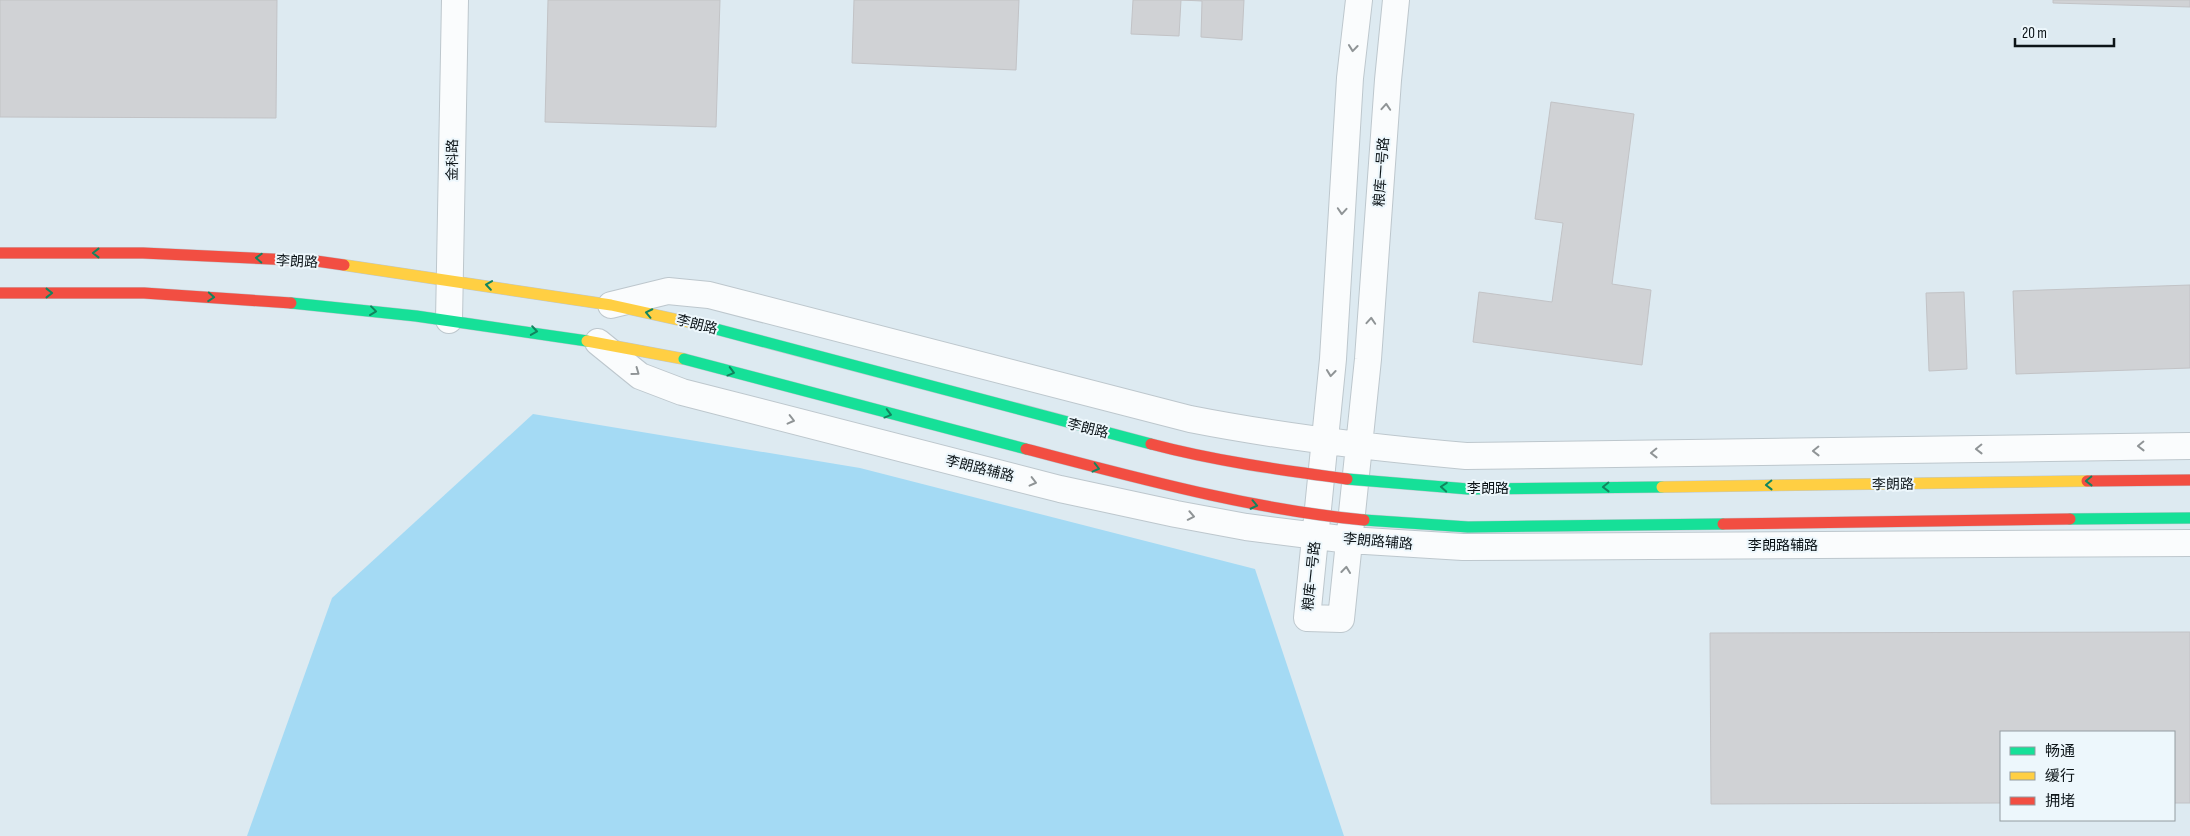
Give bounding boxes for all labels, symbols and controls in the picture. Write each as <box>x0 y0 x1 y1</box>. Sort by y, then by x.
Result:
scale bar <box>2015 15 2114 47</box>
text: 20 m <box>2022 24 2047 43</box>
one-way arrow <box>1348 45 1359 53</box>
one-way arrow <box>1380 103 1391 111</box>
street label: 粮库一号路 <box>1371 137 1392 208</box>
street label: 金科路 <box>444 139 461 181</box>
one-way arrow <box>1336 207 1347 215</box>
one-way arrow <box>92 248 100 258</box>
street label: 李朗路 <box>276 252 318 271</box>
one-way arrow <box>254 253 262 264</box>
one-way arrow <box>485 281 494 291</box>
one-way arrow <box>45 288 53 298</box>
one-way arrow <box>207 292 215 303</box>
one-way arrow <box>369 305 377 316</box>
one-way arrow <box>645 308 654 319</box>
street label: 李朗路 <box>674 311 719 338</box>
one-way arrow <box>1365 317 1376 325</box>
one-way arrow <box>531 325 539 336</box>
one-way arrow <box>630 366 640 375</box>
one-way arrow <box>726 366 735 377</box>
one-way arrow <box>1326 369 1337 377</box>
one-way arrow <box>883 408 892 418</box>
one-way arrow <box>786 414 795 425</box>
street label: 李朗路 <box>1065 415 1110 442</box>
one-way arrow <box>2137 441 2145 451</box>
one-way arrow <box>1975 443 1983 454</box>
one-way arrow <box>1812 446 1820 456</box>
one-way arrow <box>1650 448 1658 458</box>
street label: 李朗路辅路 <box>944 452 1016 485</box>
one-way arrow <box>1091 462 1100 473</box>
one-way arrow <box>1028 476 1036 486</box>
street label: 李朗路 <box>1872 476 1914 493</box>
one-way arrow <box>2085 476 2092 486</box>
street label: 李朗路 <box>1467 480 1509 497</box>
one-way arrow <box>1765 480 1772 490</box>
one-way arrow <box>1440 482 1448 493</box>
one-way arrow <box>1602 482 1610 492</box>
one-way arrow <box>1250 499 1259 509</box>
one-way arrow <box>1187 511 1196 521</box>
street label: 李朗路辅路 <box>1342 530 1414 553</box>
street label: 李朗路辅路 <box>1748 537 1818 554</box>
street label: 粮库一号路 <box>1299 540 1324 612</box>
one-way arrow <box>1340 566 1351 574</box>
legend <box>2000 731 2175 821</box>
text: 畅通 <box>2045 742 2075 761</box>
text: 缓行 <box>2045 767 2075 786</box>
text: 拥堵 <box>2045 792 2075 811</box>

